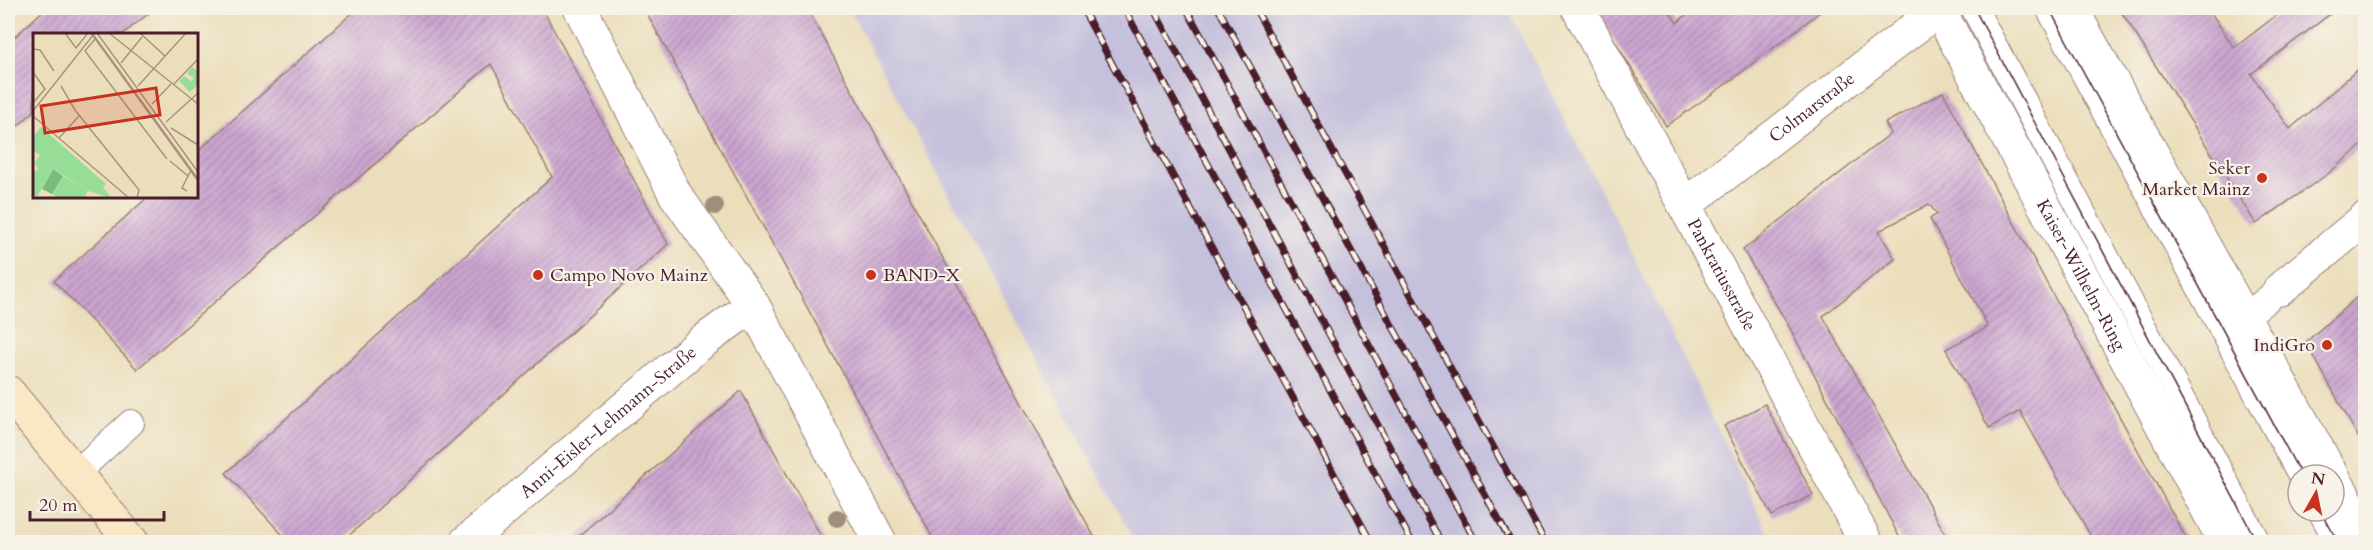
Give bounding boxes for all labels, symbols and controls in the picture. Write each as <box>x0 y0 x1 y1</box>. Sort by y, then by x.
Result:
inset map <box>33 33 198 198</box>
street label: Colmarstraße <box>1764 66 1860 149</box>
place label: Seker Market Mainz <box>2142 156 2250 202</box>
marker: Seker Market Mainz <box>2255 171 2269 185</box>
street label: Kaiser-Wilhelm-Ring <box>2030 195 2132 356</box>
street label: Pankratiusstraße <box>1681 214 1762 336</box>
place label: Campo Novo Mainz <box>550 263 708 288</box>
place label: BAND-X <box>883 263 961 288</box>
marker: Campo Novo Mainz <box>531 268 545 282</box>
marker: BAND-X <box>864 268 878 282</box>
place label: IndiGro <box>2253 333 2315 358</box>
marker: IndiGro <box>2320 338 2334 352</box>
street label: Anni-Eisler-Lehmann-Straße <box>515 340 702 504</box>
north arrow <box>2286 463 2346 523</box>
text: N <box>2310 467 2327 491</box>
scale bar <box>30 484 164 522</box>
text: 20 m <box>39 493 78 518</box>

